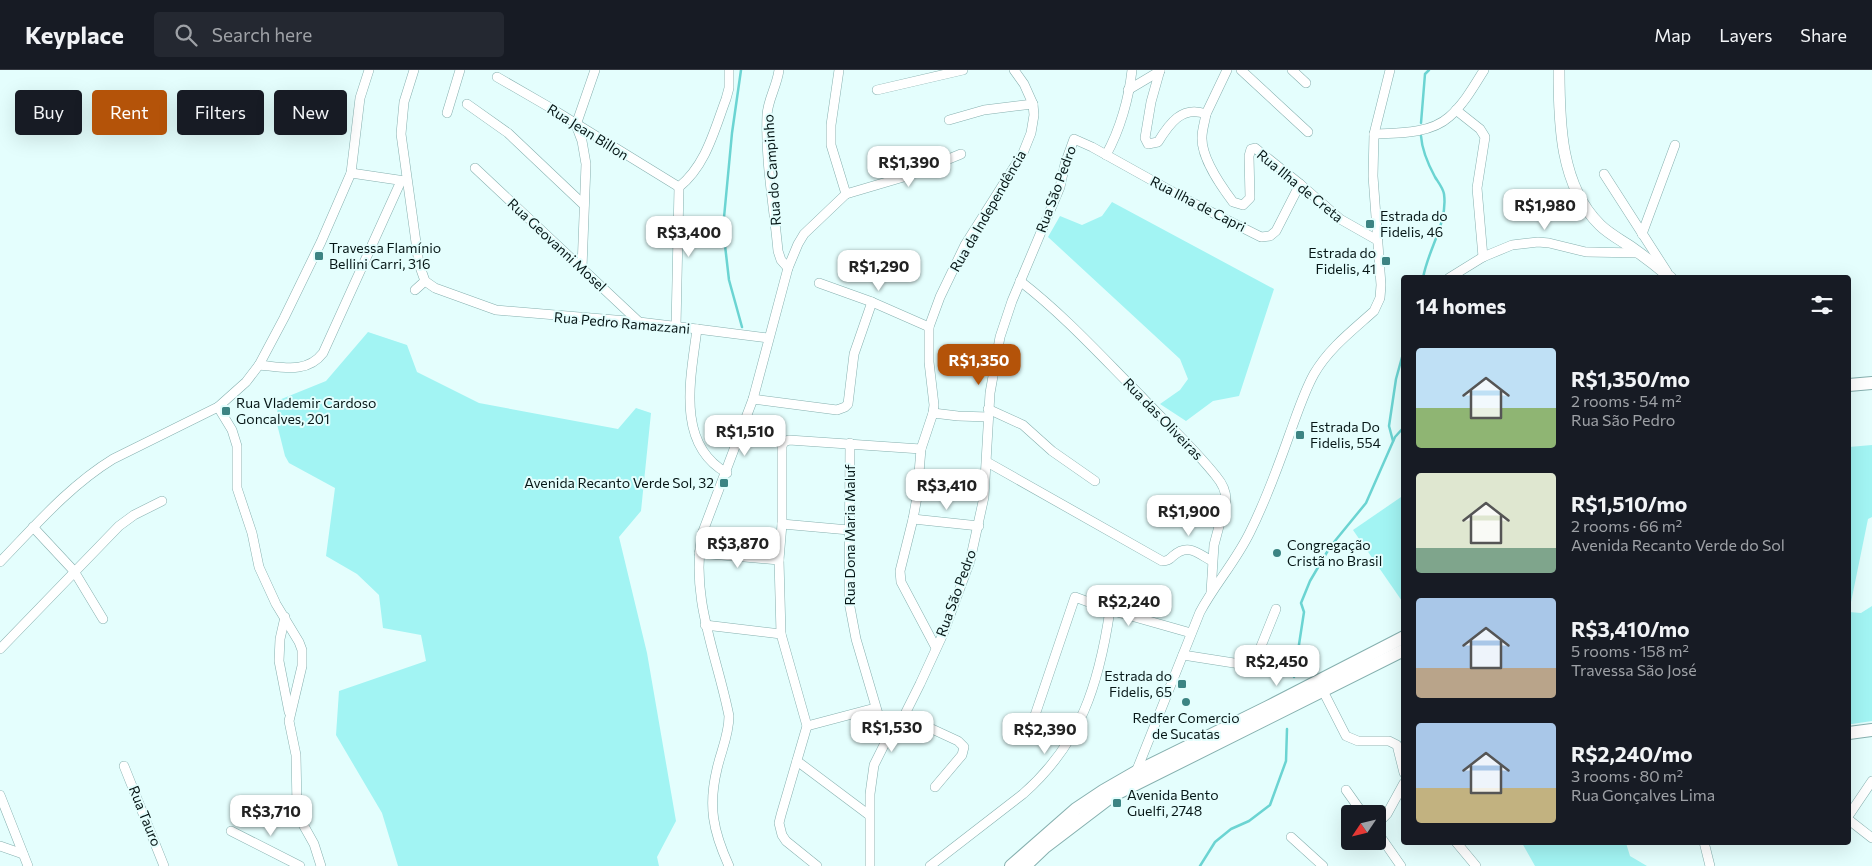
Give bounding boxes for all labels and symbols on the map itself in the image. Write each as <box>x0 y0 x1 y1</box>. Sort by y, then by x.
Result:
street label: Rua Jean Billon <box>544 100 632 163</box>
street label: Rua do Campinho <box>759 114 784 226</box>
street label: Rua São Pedro <box>1032 143 1079 235</box>
pin: R$1,390 <box>863 146 955 188</box>
street label: Rua Ilha de Creta <box>1254 146 1347 226</box>
street label: Rua da Independência <box>946 147 1029 275</box>
street label: Rua Ilha de Capri <box>1148 172 1249 235</box>
pin: R$1,980 <box>1499 189 1591 231</box>
street label: Rua Geovanni Mosel <box>505 195 610 295</box>
place label: Estrada do Fidelis, 46 <box>1380 207 1448 240</box>
pin: R$3,400 <box>643 216 735 258</box>
marker: Estrada do Fidelis, 46 <box>1364 218 1376 230</box>
place label: Travessa Flamínio Bellini Carri, 316 <box>329 239 441 272</box>
place label: Estrada do Fidelis, 41 <box>1308 244 1376 277</box>
marker: Travessa Flamínio Bellini Carri, 316 <box>313 250 325 262</box>
pin: R$1,290 <box>833 250 925 292</box>
marker: Estrada do Fidelis, 41 <box>1380 255 1392 267</box>
street label: Rua Pedro Ramazzani <box>553 308 691 337</box>
pin: R$1,350 <box>933 344 1025 386</box>
street label: Rua das Oliveiras <box>1120 374 1207 463</box>
place label: Rua Vlademir Cardoso Goncalves, 201 <box>236 394 376 427</box>
marker: Rua Vlademir Cardoso Goncalves, 201 <box>220 405 232 417</box>
pin: R$1,510 <box>699 414 791 457</box>
place label: Estrada Do Fidelis, 554 <box>1310 418 1382 451</box>
marker: Estrada Do Fidelis, 554 <box>1294 429 1306 441</box>
street label: Rua Dona Maria Maluf <box>841 464 858 606</box>
pin: R$3,410 <box>901 468 993 511</box>
place label: Avenida Recanto Verde Sol, 32 <box>524 474 714 491</box>
marker: Avenida Recanto Verde Sol, 32 <box>718 477 730 489</box>
pin: R$1,900 <box>1143 494 1235 537</box>
pin: R$3,870 <box>692 526 784 569</box>
place label: Congregação Cristã no Brasil <box>1287 536 1382 569</box>
street label: Rua São Pedro <box>932 547 979 639</box>
marker: Congregação Cristã no Brasil <box>1271 547 1283 559</box>
pin: R$2,240 <box>1083 584 1175 627</box>
pin: R$2,450 <box>1231 644 1323 687</box>
place label: Estrada do Fidelis, 65 <box>1104 667 1172 700</box>
marker: Estrada do Fidelis, 65 <box>1176 678 1188 690</box>
marker: Redfer Comercio de Sucatas <box>1180 696 1192 708</box>
place label: Redfer Comercio de Sucatas <box>1132 709 1240 742</box>
pin: R$1,530 <box>846 710 938 753</box>
pin: R$2,390 <box>999 712 1091 755</box>
street label: Rua Tauro <box>126 783 165 849</box>
place label: Avenida Bento Guelfi, 2748 <box>1127 786 1219 819</box>
pin: R$3,710 <box>225 794 317 837</box>
marker: Avenida Bento Guelfi, 2748 <box>1111 797 1123 809</box>
north arrow <box>1341 805 1386 850</box>

